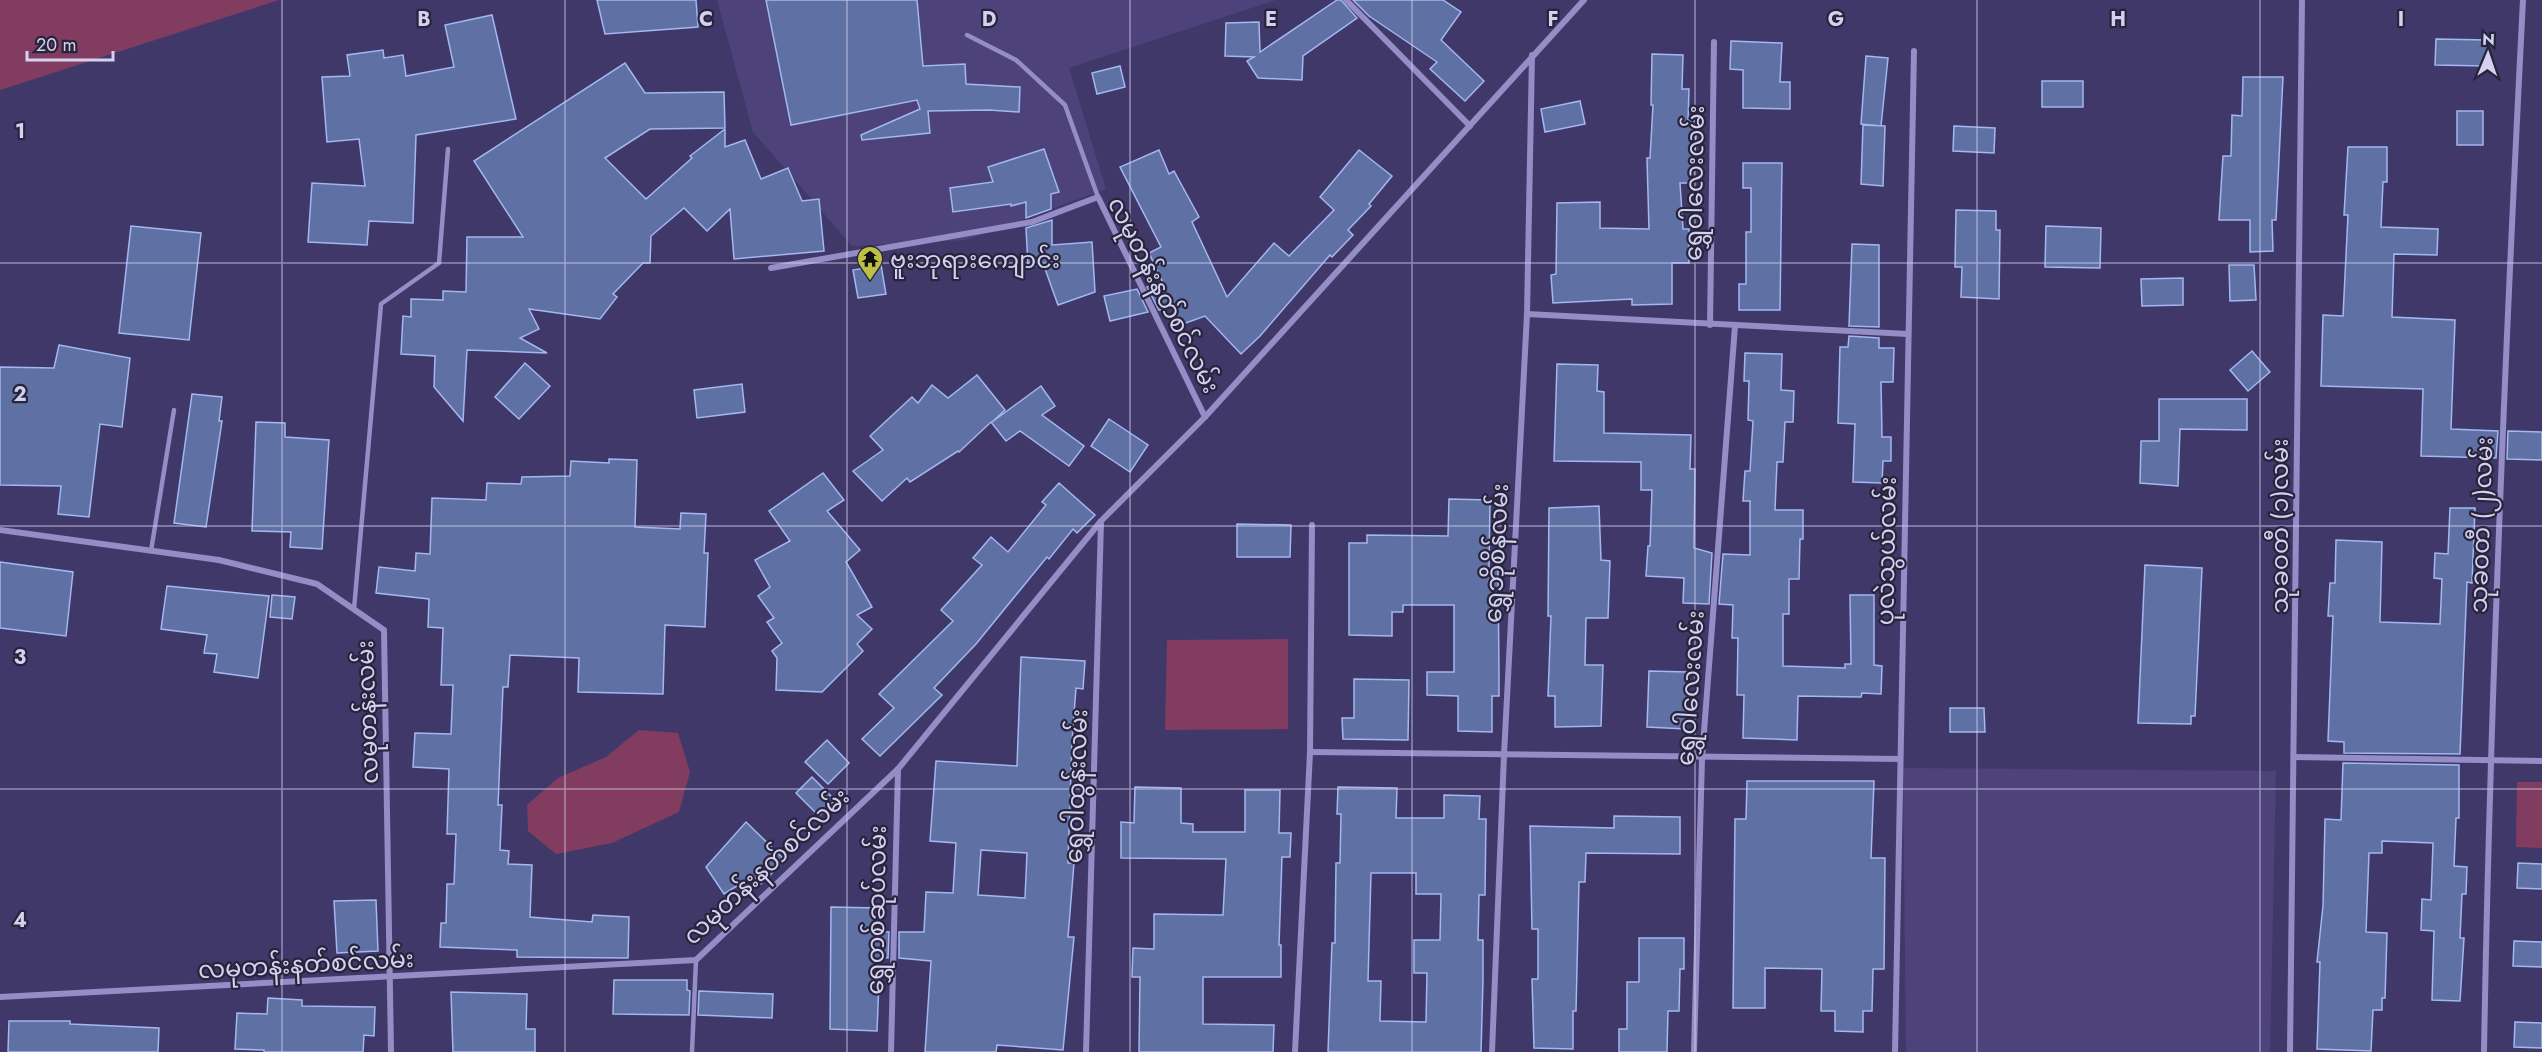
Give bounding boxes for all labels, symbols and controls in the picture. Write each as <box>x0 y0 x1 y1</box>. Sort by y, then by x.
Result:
text: B <box>417 5 431 34</box>
text: C <box>699 5 713 34</box>
text: D <box>982 5 996 34</box>
text: E <box>1265 5 1277 34</box>
text: F <box>1547 5 1559 34</box>
text: G <box>1828 5 1844 34</box>
text: H <box>2110 5 2126 34</box>
text: I <box>2398 5 2404 34</box>
scale bar <box>27 24 112 62</box>
north arrow <box>2458 24 2518 84</box>
text: N <box>2482 28 2495 51</box>
text: 20 m <box>36 32 76 58</box>
street label: ရွှေဝါလေးလမ်း <box>1675 105 1715 261</box>
text: 1 <box>15 117 25 146</box>
street label: လမုတန်းနတ်စင်လမ်း <box>1098 191 1229 400</box>
place label: ဗူးဘုရားကျောင်း <box>890 242 1060 279</box>
temple icon: ဗူးဘုရားကျောင်း <box>855 244 885 282</box>
text: 2 <box>13 380 27 409</box>
street label: သုခဝတီ (၂)လမ်း <box>2460 436 2504 614</box>
street label: သုခဝတီ (၁)လမ်း <box>2262 438 2299 614</box>
street label: ပုလဲသွယ်လမ်း <box>1867 476 1907 626</box>
street label: ရွှေဘိုစိန်လမ်း <box>1475 482 1519 624</box>
street label: ရွှေဝါလေးလမ်း <box>1667 609 1715 767</box>
street label: လမုတန်းလမ်း <box>347 639 389 784</box>
text: 3 <box>14 643 26 672</box>
street label: ရွှေဝါထွန်းလမ်း <box>1056 708 1098 864</box>
street label: လမုတန်းနတ်စင်လမ်း <box>675 779 858 954</box>
street label: ရွှေတစ်ဆုပ်လမ်း <box>857 825 897 995</box>
text: 4 <box>13 906 27 935</box>
street label: လမုတန်းနတ်စင်လမ်း <box>197 941 415 989</box>

